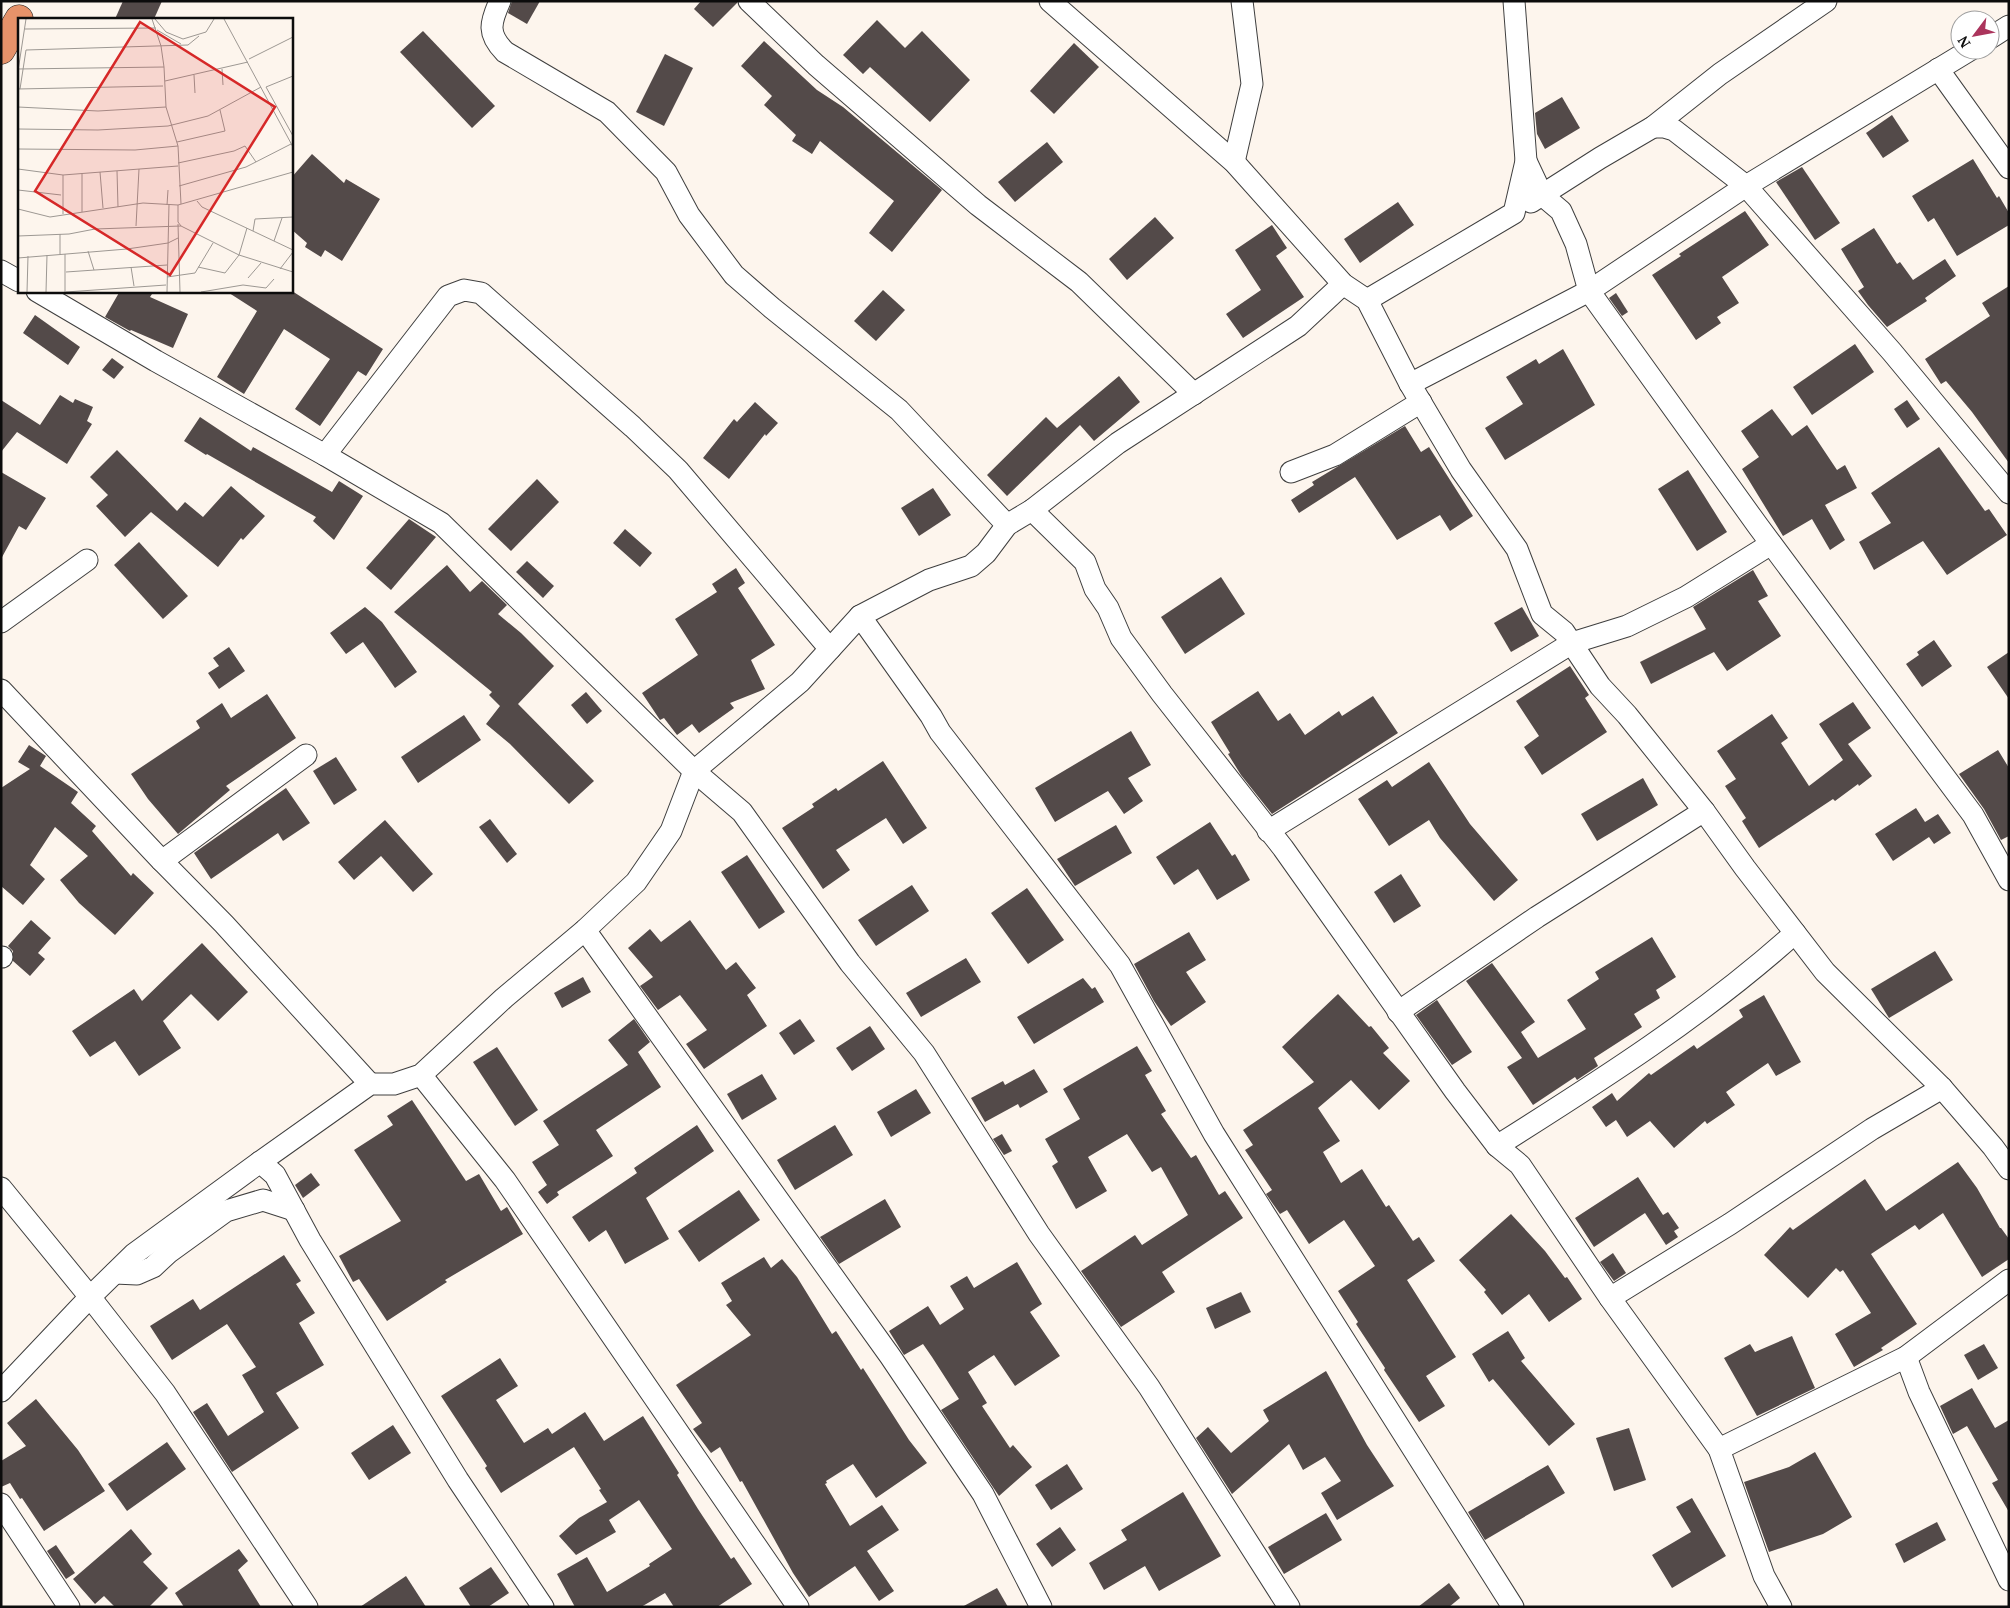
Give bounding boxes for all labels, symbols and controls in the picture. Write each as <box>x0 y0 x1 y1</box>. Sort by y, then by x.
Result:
north arrow <box>1950 10 2000 60</box>
inset map <box>18 18 292 292</box>
text: N <box>1952 32 1974 52</box>

